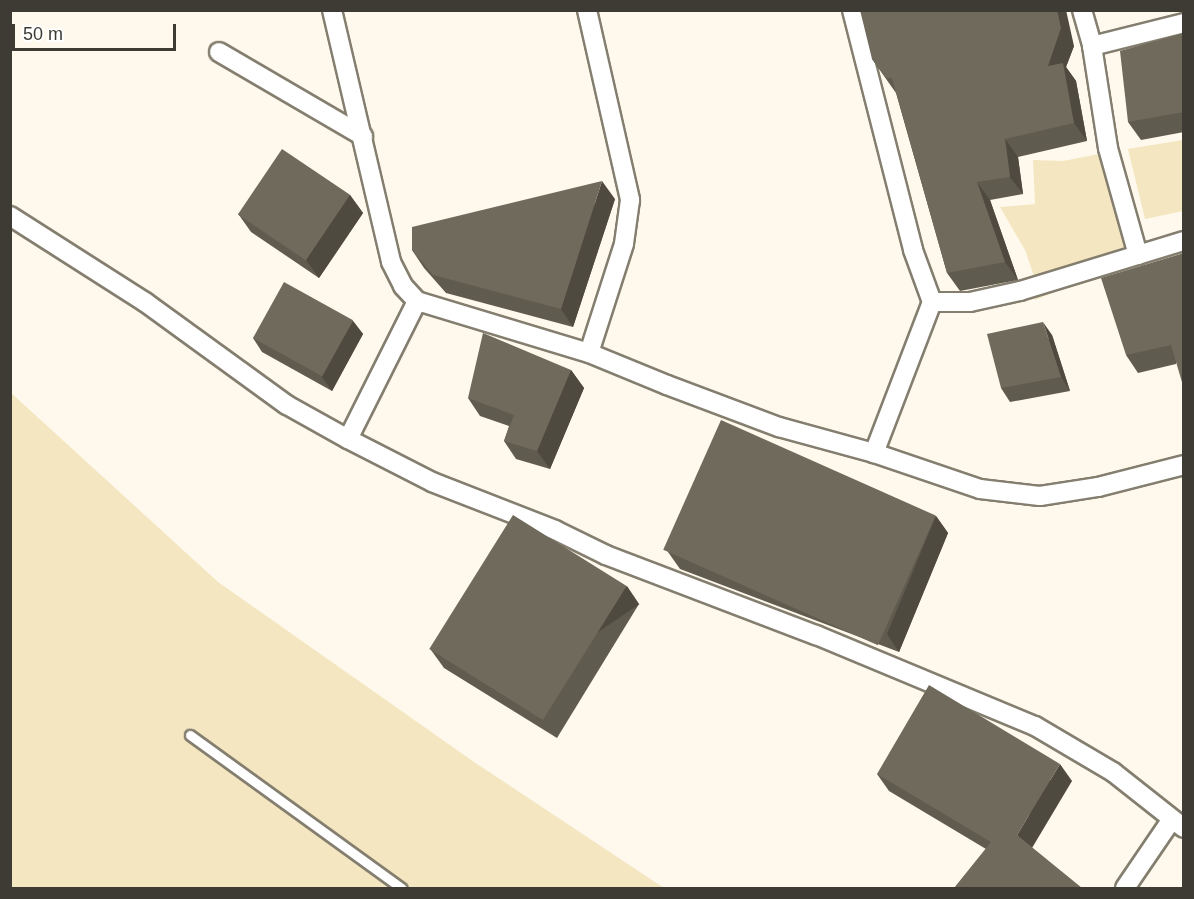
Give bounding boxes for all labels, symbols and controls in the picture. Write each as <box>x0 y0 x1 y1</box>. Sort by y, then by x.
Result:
scale bar <box>15 12 178 50</box>
text: 50 m <box>23 24 63 44</box>

